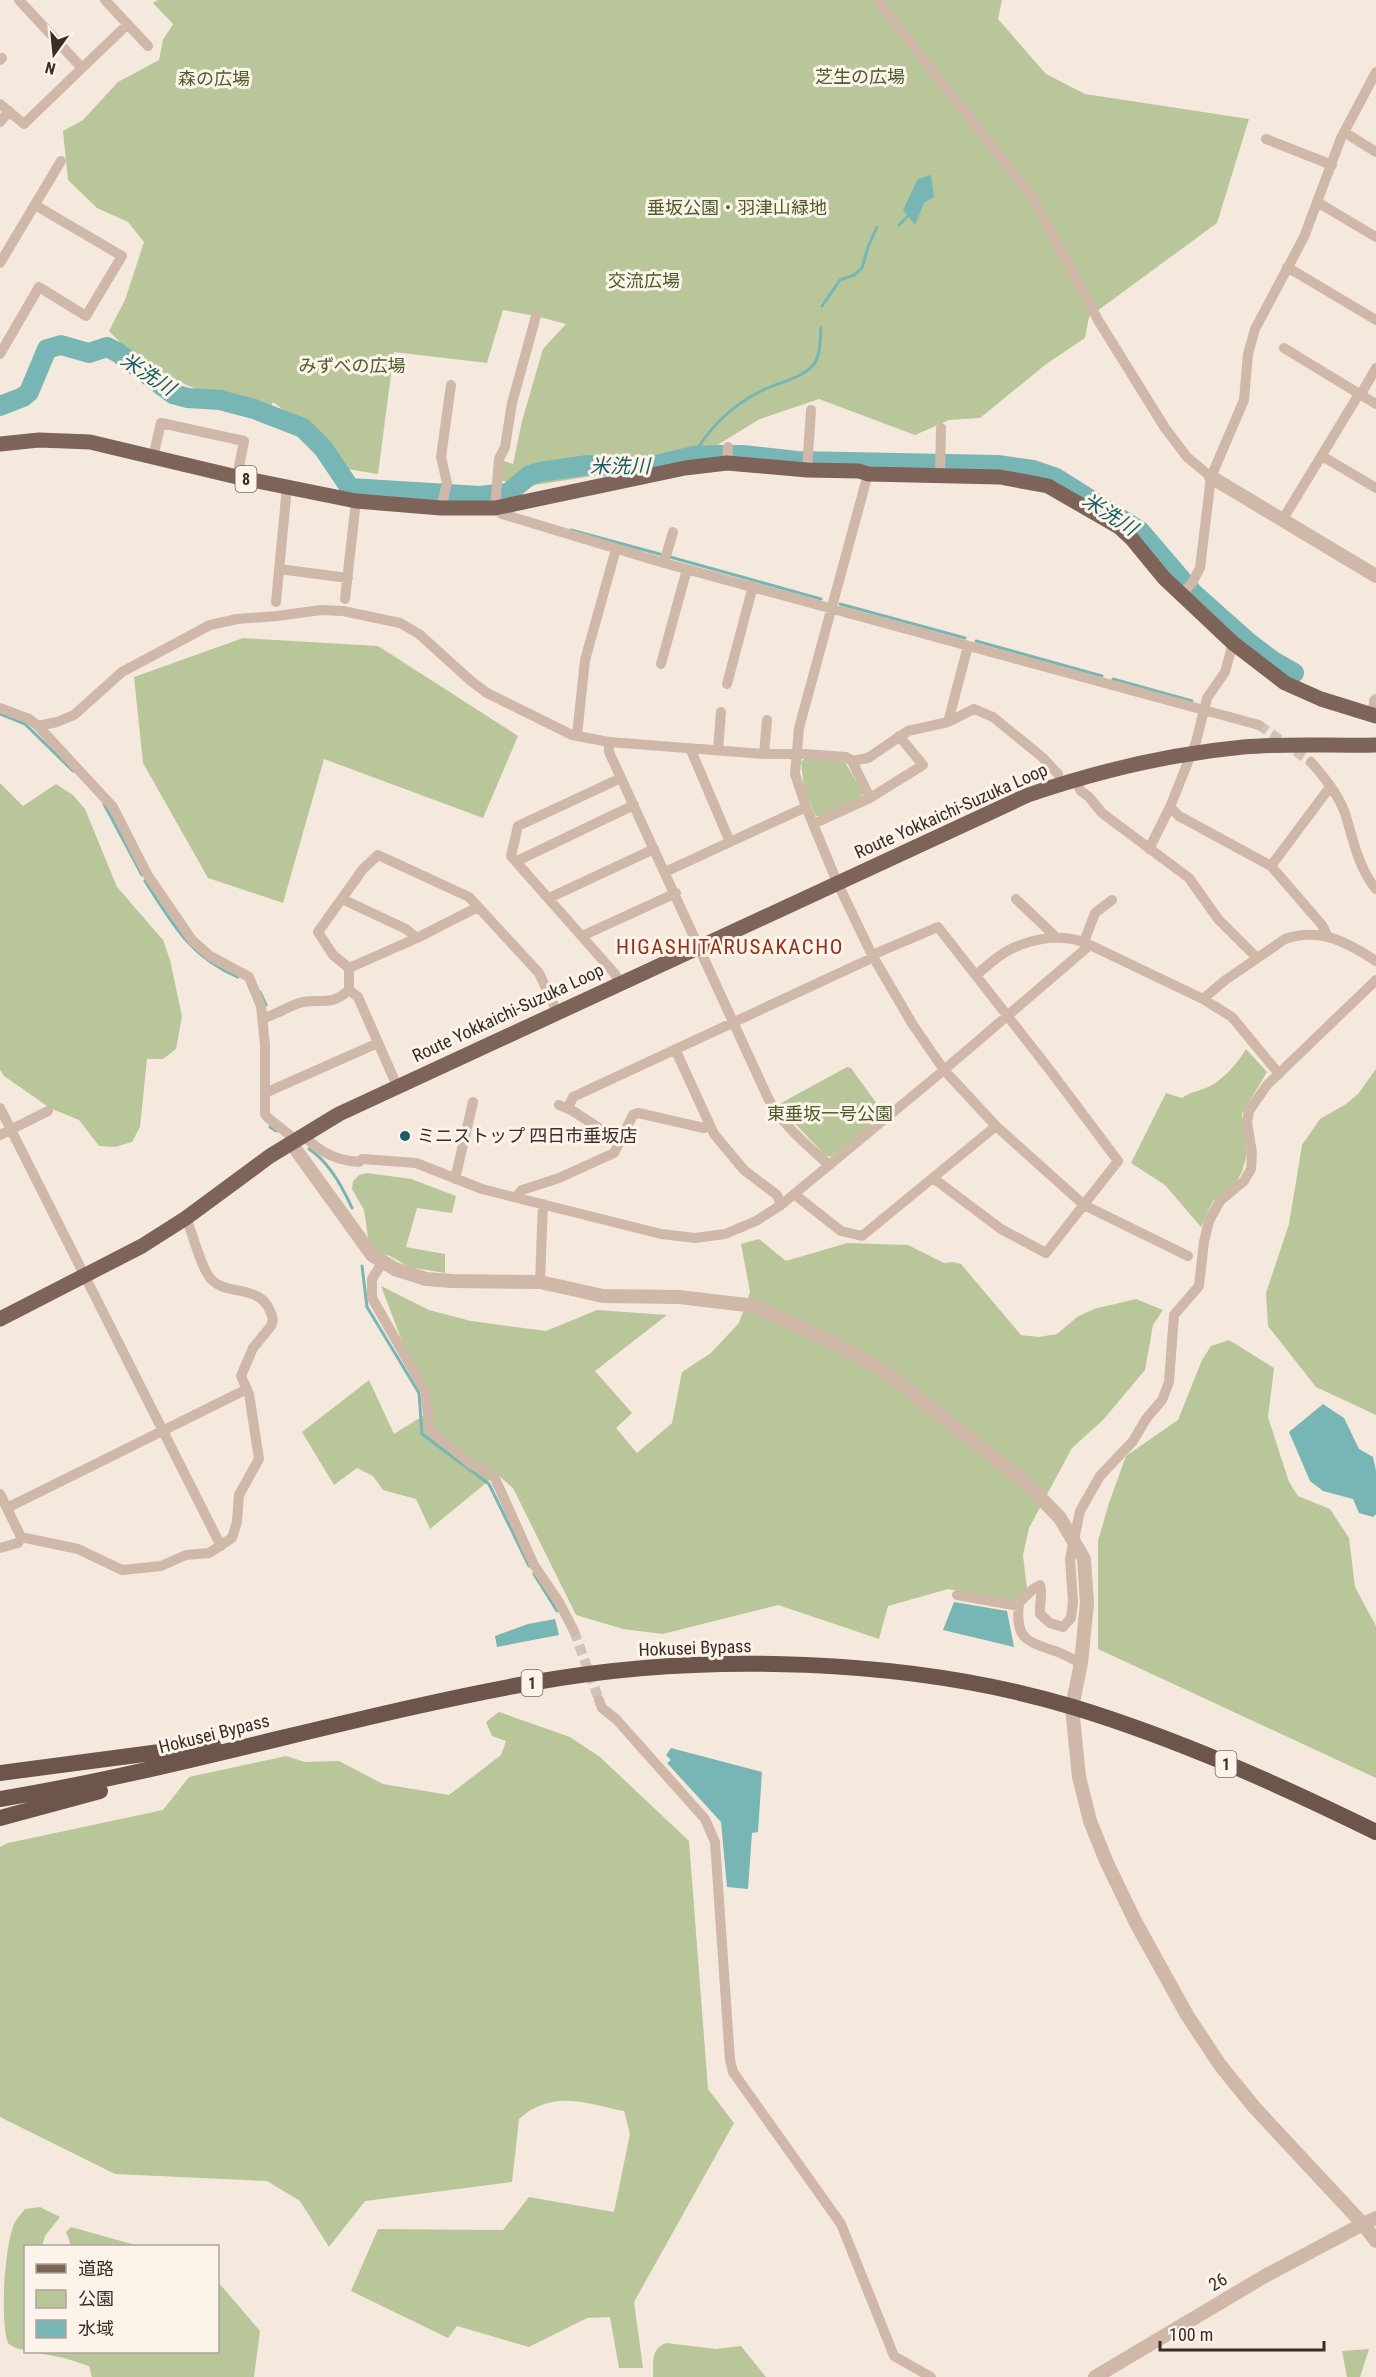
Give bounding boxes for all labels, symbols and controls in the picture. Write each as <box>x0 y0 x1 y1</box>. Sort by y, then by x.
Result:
north arrow <box>24 24 84 84</box>
text: N <box>43 58 57 78</box>
park label: 芝生の広場 <box>815 66 905 87</box>
park label: 森の広場 <box>178 68 250 89</box>
park label: 垂坂公園・羽津山緑地 <box>647 197 827 218</box>
park label: 交流広場 <box>608 270 680 291</box>
water label: 米洗川 <box>116 348 181 401</box>
park label: みずべの広場 <box>298 355 406 376</box>
water label: 米洗川 <box>590 454 652 478</box>
road number: 8 <box>236 466 256 492</box>
water label: 米洗川 <box>1078 488 1143 541</box>
street label: Route Yokkaichi-Suzuka Loop <box>851 758 1051 863</box>
district label: HIGASHITARUSAKACHO <box>616 935 844 959</box>
street label: Route Yokkaichi-Suzuka Loop <box>409 959 607 1066</box>
park label: 東垂坂一号公園 <box>767 1103 893 1124</box>
place label: ミニストップ 四日市垂坂店 <box>417 1125 637 1146</box>
marker: ミニストップ 四日市垂坂店 <box>398 1129 412 1143</box>
street label: Hokusei Bypass <box>638 1635 752 1660</box>
road number: 1 <box>522 1670 542 1696</box>
street label: Hokusei Bypass <box>156 1710 271 1757</box>
road number: 1 <box>1216 1751 1236 1777</box>
legend <box>24 2245 219 2353</box>
text: 道路 <box>78 2258 114 2279</box>
street label: 26 <box>1205 2268 1231 2295</box>
text: 公園 <box>78 2288 114 2309</box>
scale bar <box>1160 2314 1324 2352</box>
text: 水域 <box>78 2318 114 2339</box>
text: 100 m <box>1169 2324 1213 2345</box>

